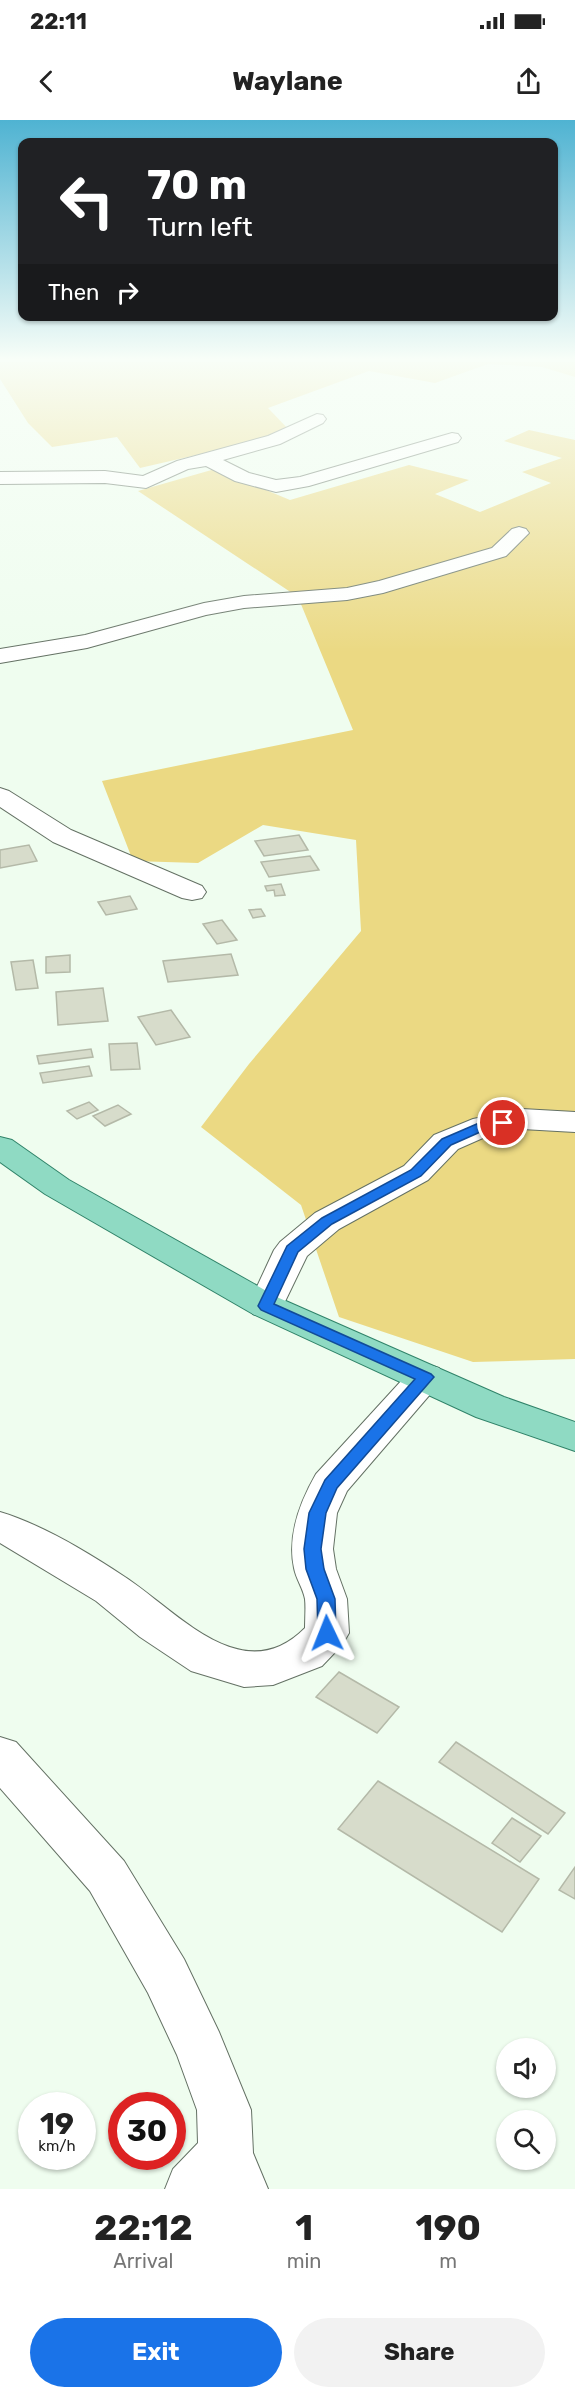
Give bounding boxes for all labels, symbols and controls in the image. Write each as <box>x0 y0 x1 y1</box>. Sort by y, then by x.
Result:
text: 22:11 <box>30 8 87 35</box>
icon: back <box>30 65 63 98</box>
text: Waylane <box>232 65 343 97</box>
icon: share <box>512 65 545 98</box>
text: 70 m <box>147 160 247 210</box>
icon: left <box>48 162 126 240</box>
text: Turn left <box>147 211 252 243</box>
icon: right <box>111 276 144 309</box>
text: Then <box>48 279 99 306</box>
pin <box>477 1097 528 1148</box>
icon: arrive <box>486 1106 519 1139</box>
position arrow <box>295 1601 359 1665</box>
map controls <box>496 2038 556 2170</box>
button: sound <box>496 2038 556 2098</box>
speed limit sign: 30 <box>108 2092 186 2170</box>
text: 19 <box>40 2106 74 2142</box>
button: search <box>496 2110 556 2170</box>
text: km/h <box>38 2137 76 2155</box>
text: 22:12 <box>94 2206 193 2249</box>
text: 1 <box>295 2206 313 2249</box>
text: 190 <box>416 2206 481 2249</box>
text: Arrival <box>113 2249 173 2273</box>
text: min <box>287 2249 321 2273</box>
text: m <box>439 2249 457 2273</box>
button: Exit <box>30 2318 282 2387</box>
button: Share <box>294 2318 545 2387</box>

